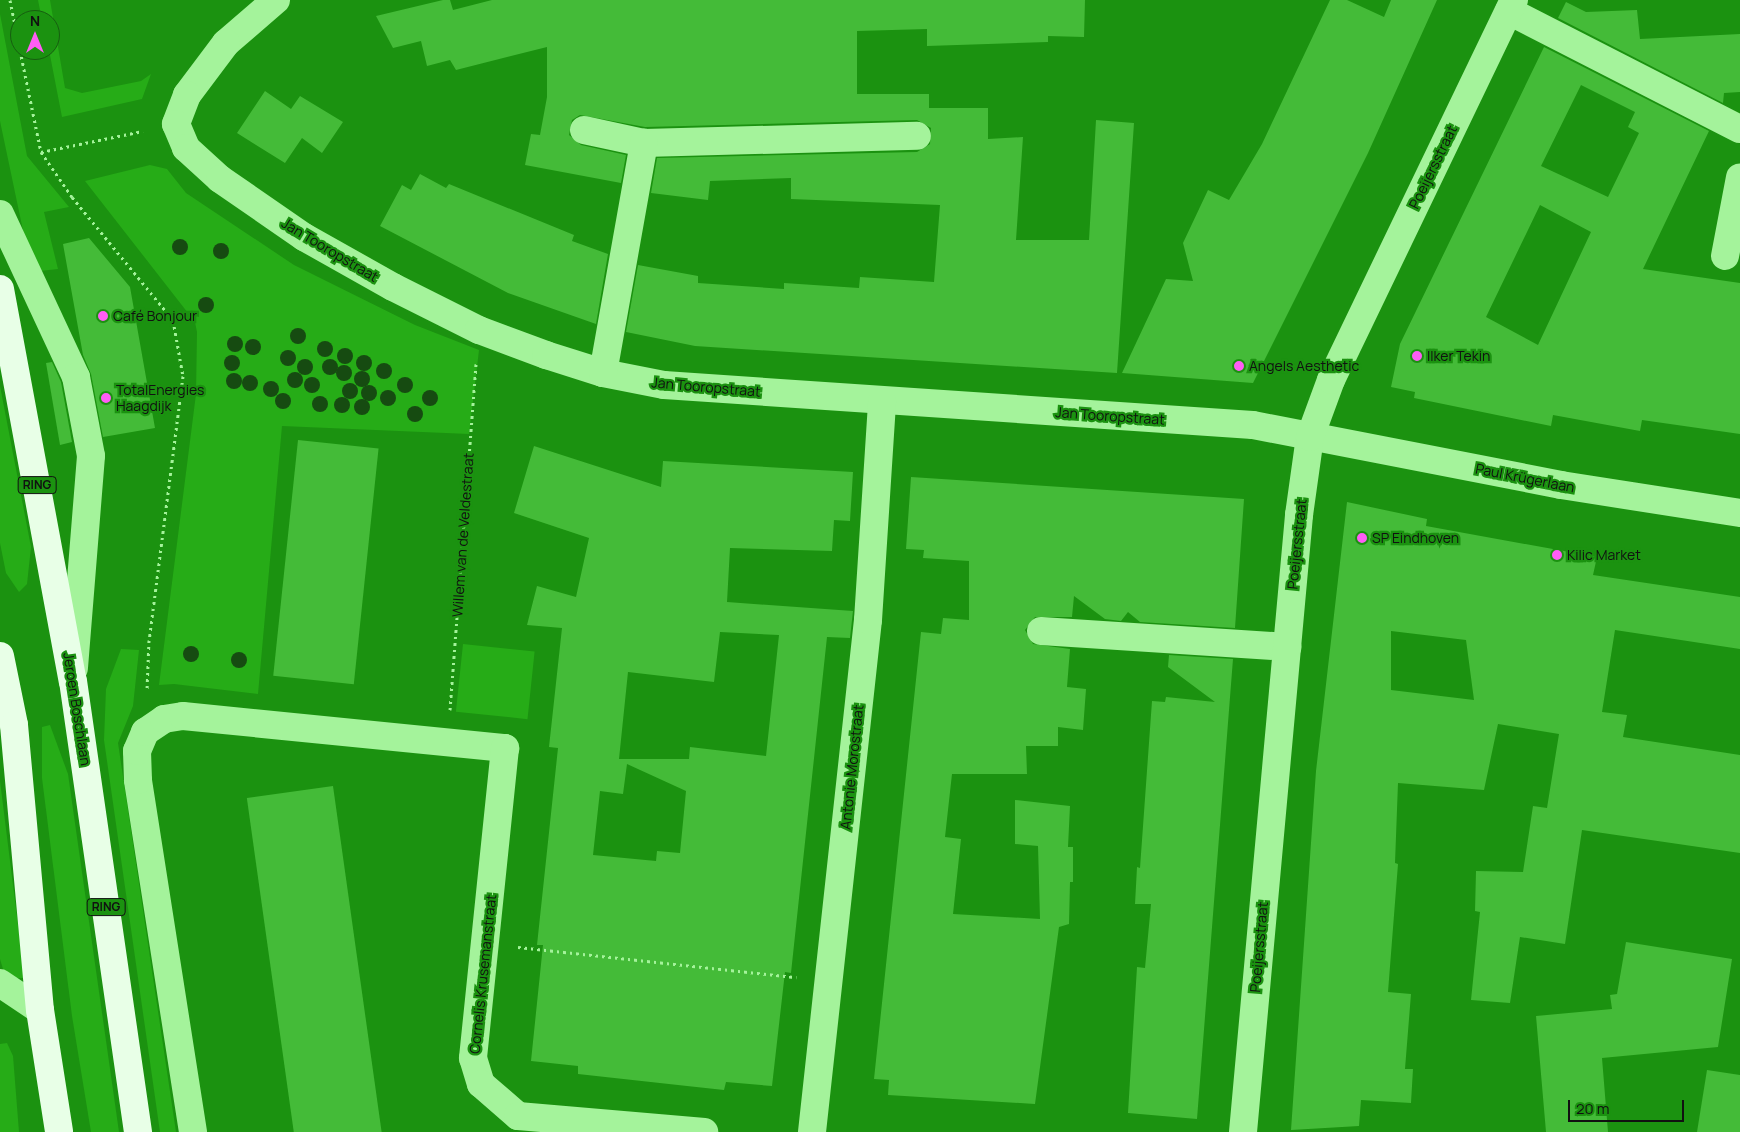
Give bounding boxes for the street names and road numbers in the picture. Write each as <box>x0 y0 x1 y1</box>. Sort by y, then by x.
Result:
street label: Poeijersstraat <box>1406 122 1460 212</box>
street label: Jan Tooropstraat <box>279 215 381 285</box>
street label: Jan Tooropstraat <box>651 374 761 400</box>
street label: Jan Tooropstraat <box>1055 404 1165 428</box>
street label: Willem van de Veldestraat <box>449 452 477 618</box>
street label: Paul Krügerlaan <box>1474 460 1576 496</box>
road number: RING <box>17 476 57 494</box>
street label: Poeijersstraat <box>1284 498 1310 590</box>
street label: Jeroen Boschlaan <box>60 651 94 767</box>
street label: Antonie Morostraat <box>837 704 867 830</box>
street label: Cornelis Krusemanstraat <box>466 893 500 1055</box>
road number: RING <box>86 898 126 916</box>
street label: Poeijersstraat <box>1247 901 1271 993</box>

